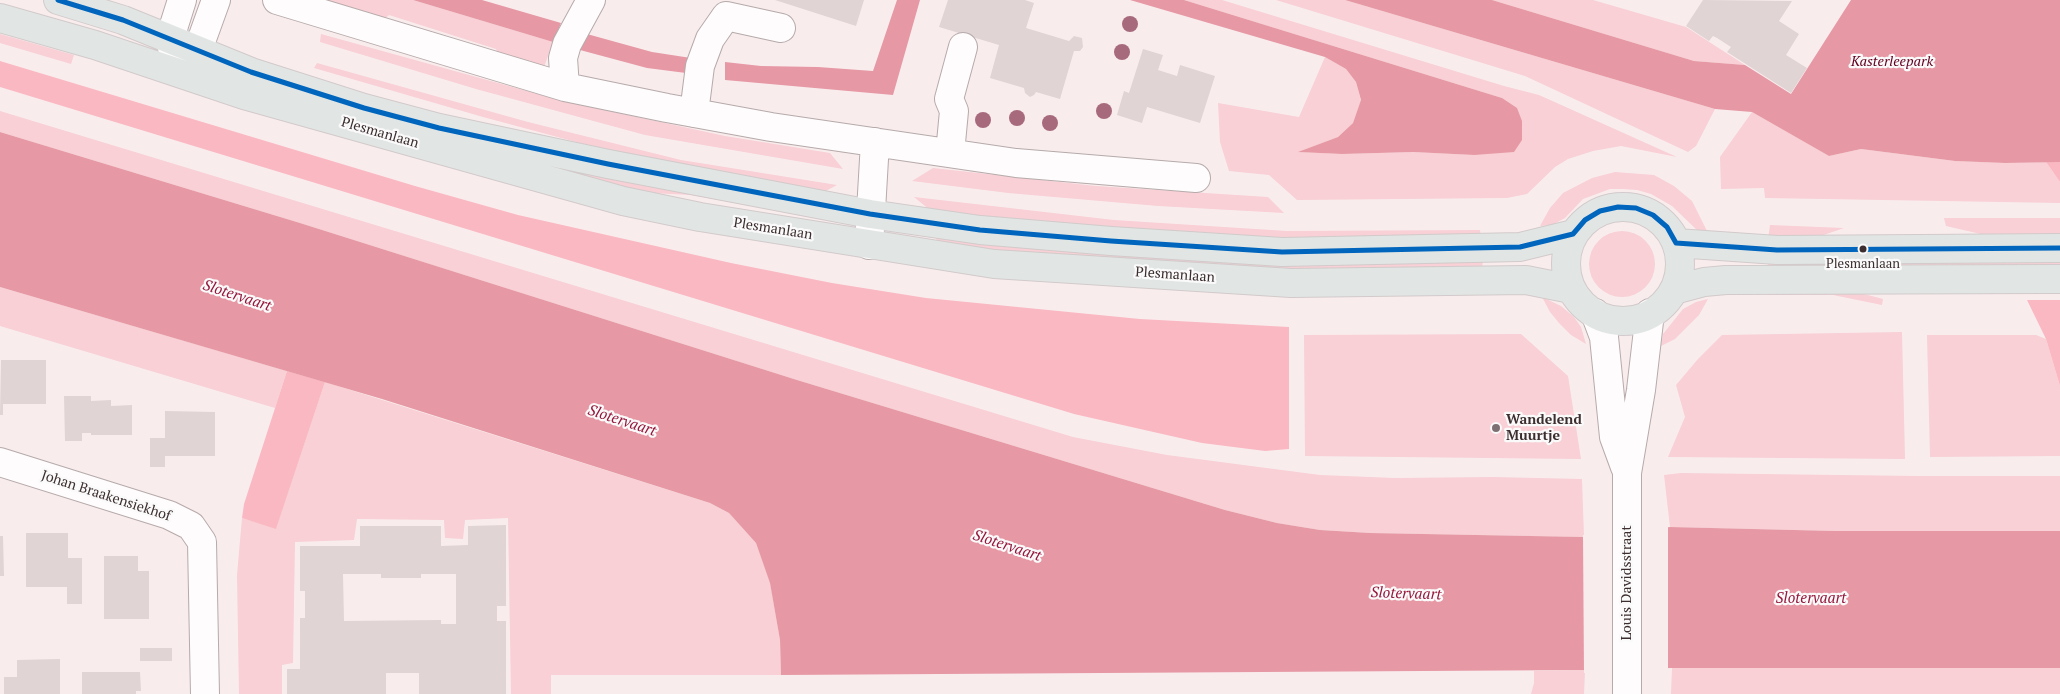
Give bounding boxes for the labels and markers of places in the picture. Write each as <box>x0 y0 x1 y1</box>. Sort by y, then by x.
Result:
marker: Plesmanlaan <box>1858 244 1868 254</box>
place label: Plesmanlaan <box>1826 256 1900 272</box>
place label: Wandelend Muurtje <box>1506 412 1582 444</box>
marker: Wandelend Muurtje <box>1490 422 1502 434</box>

